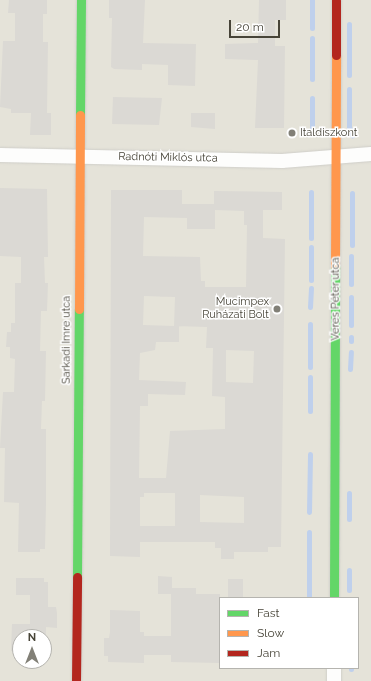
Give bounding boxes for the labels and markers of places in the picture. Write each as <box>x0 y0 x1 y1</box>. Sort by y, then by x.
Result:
place label: Italdiszkont <box>300 126 357 140</box>
marker: Italdiszkont <box>287 128 297 138</box>
place label: Mucimpex Ruházati Bolt <box>202 296 269 322</box>
marker: Mucimpex Ruházati Bolt <box>272 304 282 314</box>

